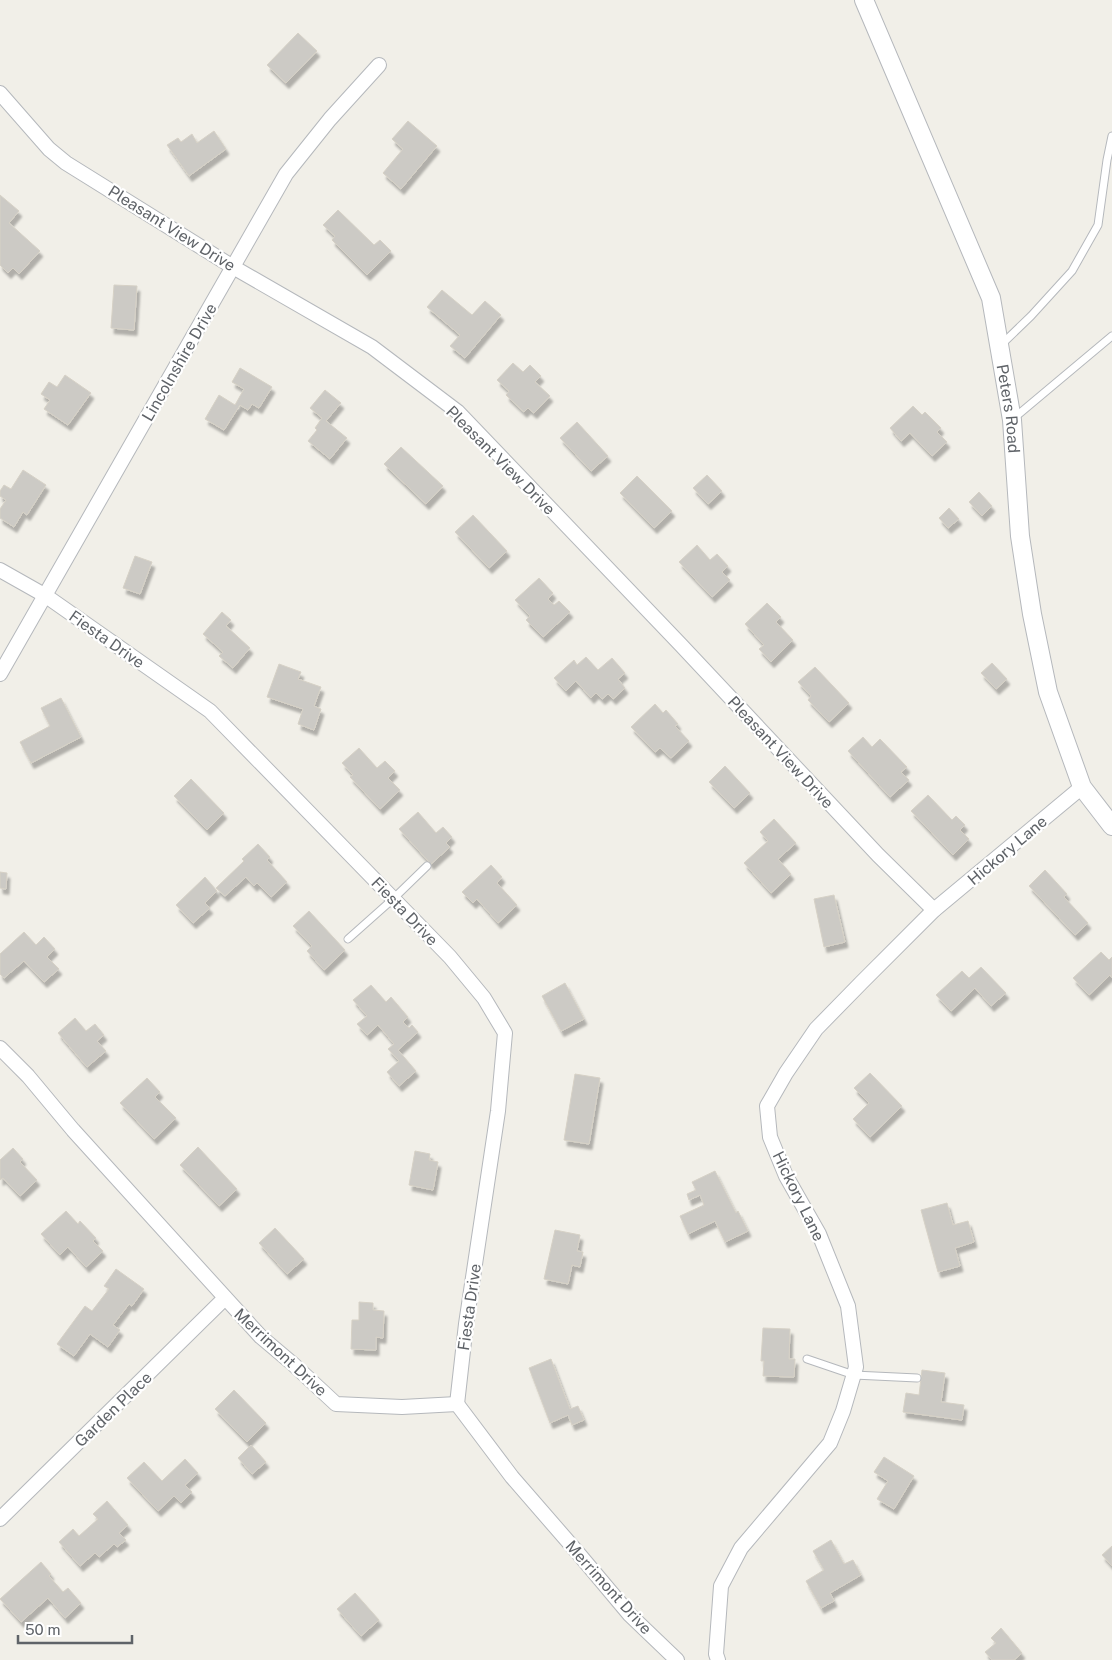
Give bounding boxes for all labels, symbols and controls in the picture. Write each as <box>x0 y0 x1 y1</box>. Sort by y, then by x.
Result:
street label: Pleasant View Drive <box>105 182 239 275</box>
street label: Lincolnshire Drive <box>138 300 221 425</box>
street label: Peters Road <box>993 363 1023 454</box>
street label: Pleasant View Drive <box>442 402 559 519</box>
street label: Fiesta Drive <box>65 607 148 672</box>
street label: Pleasant View Drive <box>724 692 837 812</box>
street label: Hickory Lane <box>964 812 1051 889</box>
street label: Fiesta Drive <box>367 873 442 949</box>
street label: Hickory Lane <box>769 1148 828 1244</box>
street label: Fiesta Drive <box>454 1262 485 1352</box>
street label: Merrimont Drive <box>230 1305 331 1400</box>
street label: Garden Place <box>71 1368 156 1451</box>
street label: Merrimont Drive <box>561 1536 656 1638</box>
scale bar <box>18 1612 131 1644</box>
text: 50 m <box>25 1621 60 1638</box>

